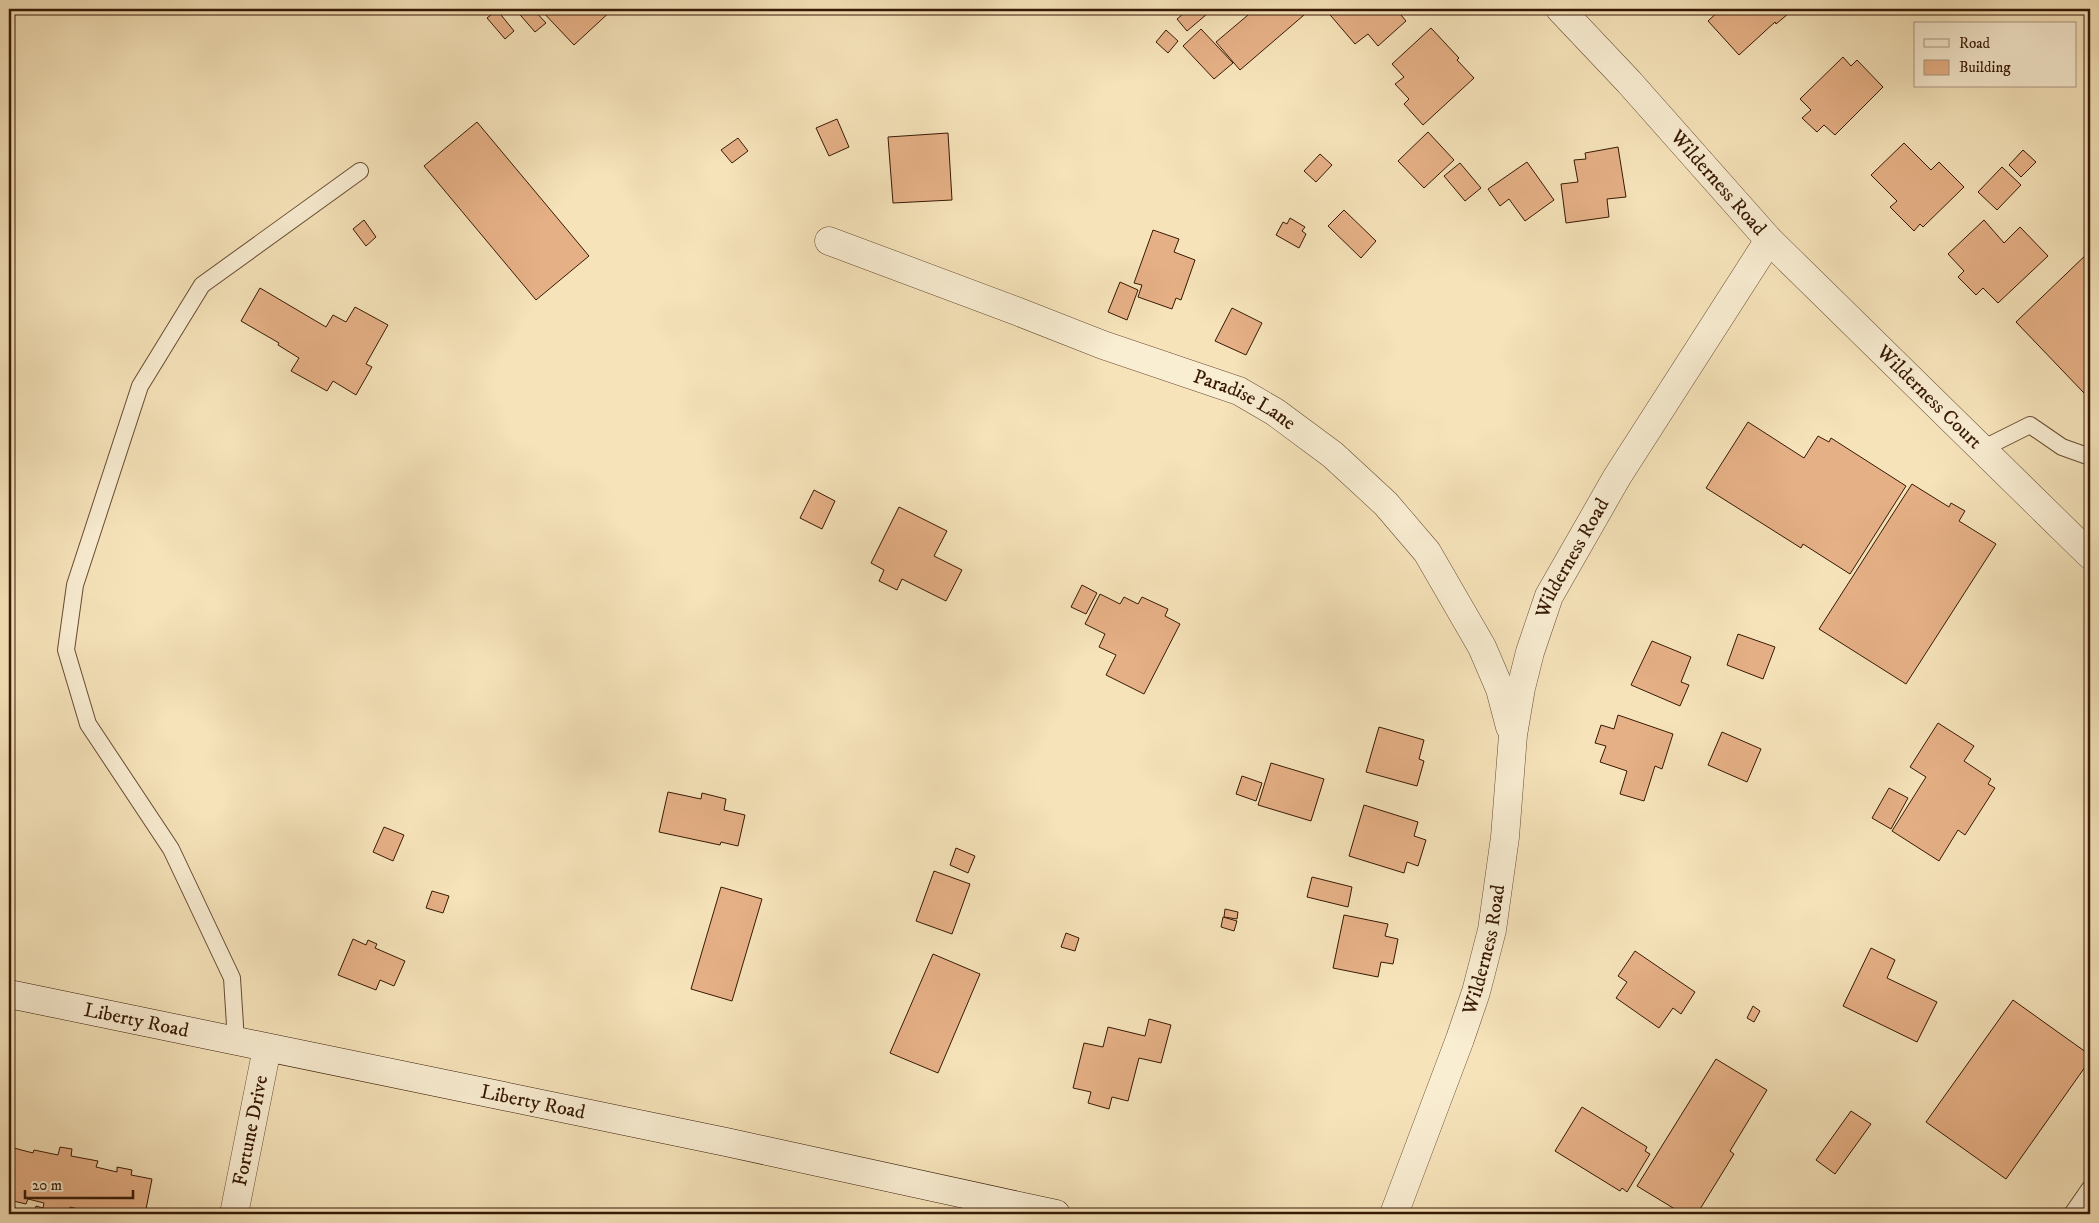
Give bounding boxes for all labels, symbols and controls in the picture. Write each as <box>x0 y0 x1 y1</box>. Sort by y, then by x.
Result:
legend <box>1914 22 2076 88</box>
text: Road <box>1959 34 1991 53</box>
text: Building <box>1959 58 2011 77</box>
street label: Wilderness Road <box>1664 124 1772 241</box>
street label: Wilderness Court <box>1870 339 1987 454</box>
street label: Paradise Lane <box>1190 364 1301 436</box>
street label: Wilderness Road <box>1530 494 1615 622</box>
street label: Wilderness Road <box>1456 883 1511 1019</box>
street label: Liberty Road <box>82 997 191 1043</box>
street label: Fortune Drive <box>227 1073 274 1188</box>
street label: Liberty Road <box>478 1079 588 1125</box>
scale bar <box>25 1168 132 1200</box>
text: 20 m <box>32 1176 62 1195</box>

